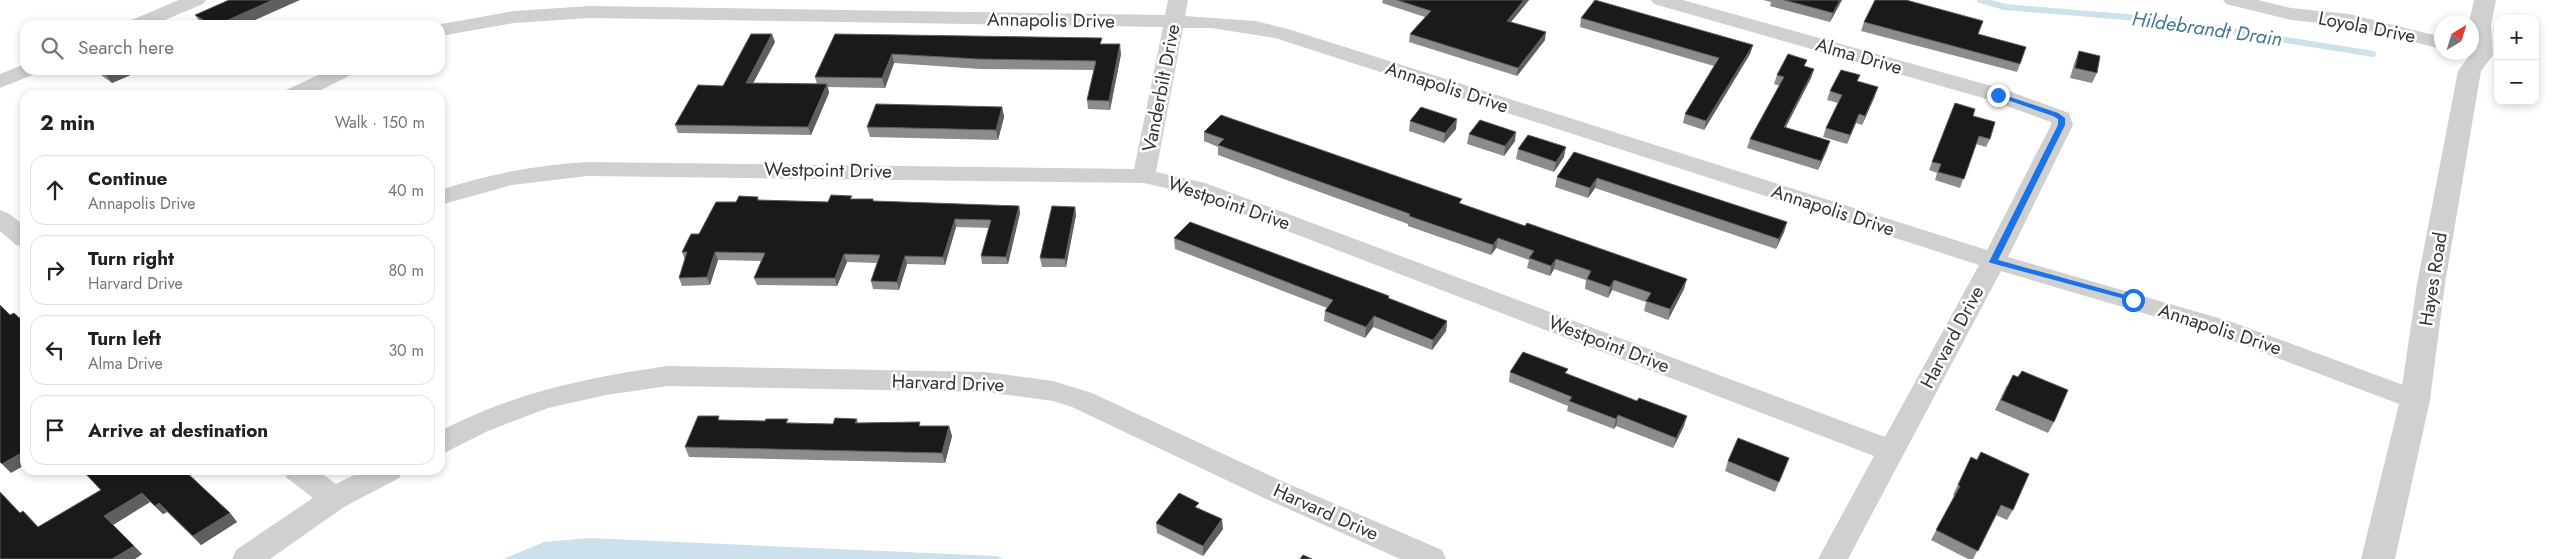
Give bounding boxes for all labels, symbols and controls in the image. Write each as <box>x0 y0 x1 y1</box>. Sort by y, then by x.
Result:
water label: Hildebrandt Drain <box>2130 4 2284 54</box>
street label: Loyola Drive <box>2316 4 2418 50</box>
street label: Annapolis Drive <box>987 5 1115 35</box>
north arrow <box>2434 15 2479 60</box>
map controls <box>2494 15 2539 105</box>
button: + <box>2494 15 2539 60</box>
search box <box>20 20 445 75</box>
street label: Vanderbilt Drive <box>1135 22 1187 154</box>
street label: Alma Drive <box>1813 31 1906 81</box>
icon: search <box>38 34 66 62</box>
text: Search here <box>78 34 174 61</box>
street label: Annapolis Drive <box>1382 54 1512 120</box>
button: − <box>2494 60 2539 105</box>
route end <box>1987 84 2010 107</box>
text: 2 min <box>40 108 95 138</box>
text: Walk · 150 m <box>335 111 425 134</box>
street label: Westpoint Drive <box>764 155 892 185</box>
text: Continue <box>88 165 167 192</box>
street label: Westpoint Drive <box>1164 169 1294 237</box>
icon: ahead <box>41 176 69 204</box>
street label: Annapolis Drive <box>1768 177 1898 243</box>
text: 40 m <box>388 179 424 202</box>
text: Annapolis Drive <box>88 192 196 215</box>
street label: Hayes Road <box>2412 230 2454 328</box>
text: Turn right <box>88 245 174 272</box>
icon: right <box>41 256 69 284</box>
text: 80 m <box>388 259 424 282</box>
text: Harvard Drive <box>88 272 183 295</box>
street label: Harvard Drive <box>1914 281 1990 393</box>
route start <box>2122 289 2145 312</box>
street label: Annapolis Drive <box>2155 296 2285 362</box>
street label: Westpoint Drive <box>1544 308 1674 380</box>
text: Turn left <box>88 325 161 352</box>
icon: left <box>41 336 69 364</box>
text: 30 m <box>388 339 424 362</box>
text: Alma Drive <box>88 352 163 375</box>
street label: Harvard Drive <box>891 368 1005 398</box>
icon: arrive <box>41 416 69 444</box>
text: Arrive at destination <box>88 417 268 444</box>
street label: Harvard Drive <box>1269 477 1383 547</box>

